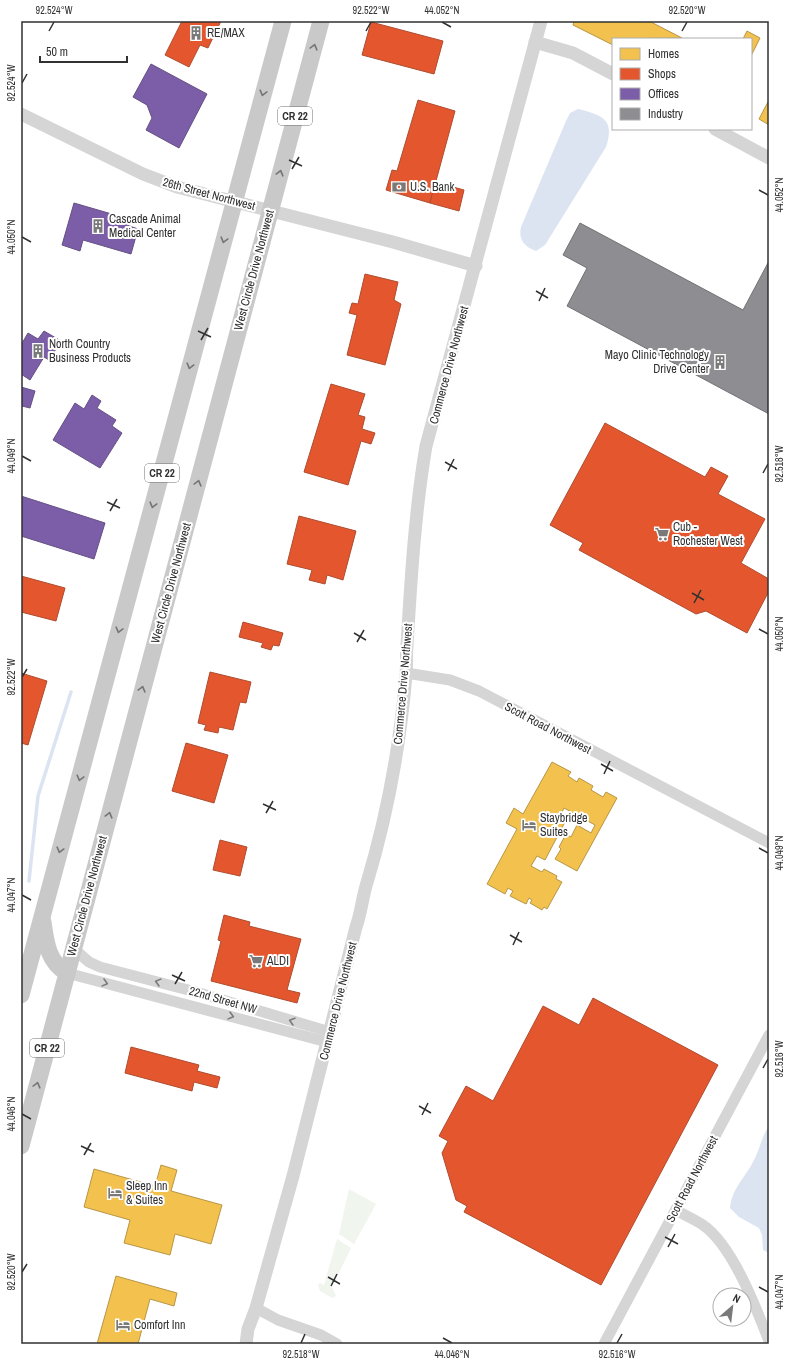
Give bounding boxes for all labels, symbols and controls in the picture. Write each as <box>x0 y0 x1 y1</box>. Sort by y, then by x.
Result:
text: 92.524°W <box>36 4 73 17</box>
text: 92.522°W <box>353 4 390 17</box>
text: 44.052°N <box>425 4 460 17</box>
text: 92.520°W <box>669 4 706 17</box>
building icon: RE/MAX <box>188 25 204 41</box>
place label: RE/MAX <box>207 25 245 41</box>
scale bar <box>40 38 127 64</box>
legend <box>612 38 752 130</box>
text: 50 m <box>46 44 68 60</box>
one-way arrow <box>309 44 317 51</box>
text: Homes <box>648 46 679 62</box>
text: 92.524°W <box>5 64 18 101</box>
text: Shops <box>648 66 676 82</box>
text: Offices <box>648 86 679 102</box>
one-way arrow <box>260 90 268 96</box>
text: Industry <box>648 106 683 122</box>
road number: CR 22 <box>278 107 312 125</box>
one-way arrow <box>275 170 284 177</box>
street label: 26th Street Northwest <box>161 174 257 214</box>
text: 44.052°N <box>773 177 786 213</box>
bank icon: U.S. Bank <box>391 179 407 195</box>
place label: U.S. Bank <box>410 179 454 195</box>
street label: West Circle Drive Northwest <box>230 208 278 332</box>
place label: Cascade Animal Medical Center <box>109 211 181 241</box>
building icon: Cascade Animal Medical Center <box>90 218 106 234</box>
text: 44.050°N <box>5 219 18 255</box>
one-way arrow <box>220 236 229 243</box>
street label: Commerce Drive Northwest <box>426 304 473 426</box>
place label: North Country Business Products <box>49 336 131 366</box>
building icon: North Country Business Products <box>30 343 46 359</box>
place label: Mayo Clinic Technology Drive Center <box>605 347 710 377</box>
building icon: Mayo Clinic Technology Drive Center <box>712 354 728 370</box>
one-way arrow <box>187 363 195 369</box>
text: 44.049°N <box>5 438 18 474</box>
text: 92.518°W <box>773 445 786 482</box>
road number: CR 22 <box>145 464 179 482</box>
one-way arrow <box>193 479 202 486</box>
one-way arrow <box>149 501 158 508</box>
place label: Cub - Rochester West <box>673 519 743 549</box>
street label: West Circle Drive Northwest <box>147 521 195 645</box>
supermarket icon: Cub - Rochester West <box>654 526 670 542</box>
text: 44.050°N <box>773 616 786 652</box>
street label: Commerce Drive Northwest <box>390 623 416 745</box>
one-way arrow <box>116 627 124 634</box>
text: 92.522°W <box>5 658 18 695</box>
one-way arrow <box>138 686 146 692</box>
street label: Scott Road Northwest <box>502 698 594 758</box>
one-way arrow <box>76 774 85 781</box>
place label: Staybridge Suites <box>540 810 588 840</box>
one-way arrow <box>104 811 113 818</box>
hotel icon: Staybridge Suites <box>521 817 537 833</box>
street label: West Circle Drive Northwest <box>63 834 111 958</box>
text: 44.049°N <box>773 835 786 871</box>
one-way arrow <box>57 847 65 854</box>
text: 44.047°N <box>5 877 18 913</box>
street label: Commerce Drive Northwest <box>316 940 361 1062</box>
supermarket icon: ALDI <box>248 953 264 969</box>
place label: ALDI <box>266 953 289 969</box>
one-way arrow <box>155 978 162 987</box>
one-way arrow <box>102 979 108 987</box>
street label: 22nd Street NW <box>187 983 260 1018</box>
one-way arrow <box>227 1012 234 1020</box>
one-way arrow <box>289 1017 296 1026</box>
road number: CR 22 <box>30 1039 64 1057</box>
text: 92.516°W <box>773 1040 786 1077</box>
one-way arrow <box>33 1081 41 1088</box>
text: 44.046°N <box>5 1096 18 1132</box>
street label: Scott Road Northwest <box>662 1133 722 1225</box>
place label: Sleep Inn & Suites <box>126 1178 168 1208</box>
hotel icon: Sleep Inn & Suites <box>107 1185 123 1201</box>
text: 92.520°W <box>5 1253 18 1290</box>
text: 44.047°N <box>773 1274 786 1310</box>
north arrow <box>712 1287 752 1327</box>
text: N <box>731 1290 743 1306</box>
hotel icon: Comfort Inn <box>115 1317 131 1333</box>
place label: Comfort Inn <box>134 1317 185 1333</box>
text: 92.518°W <box>283 1348 320 1361</box>
text: 44.046°N <box>435 1348 470 1361</box>
text: 92.516°W <box>599 1348 636 1361</box>

